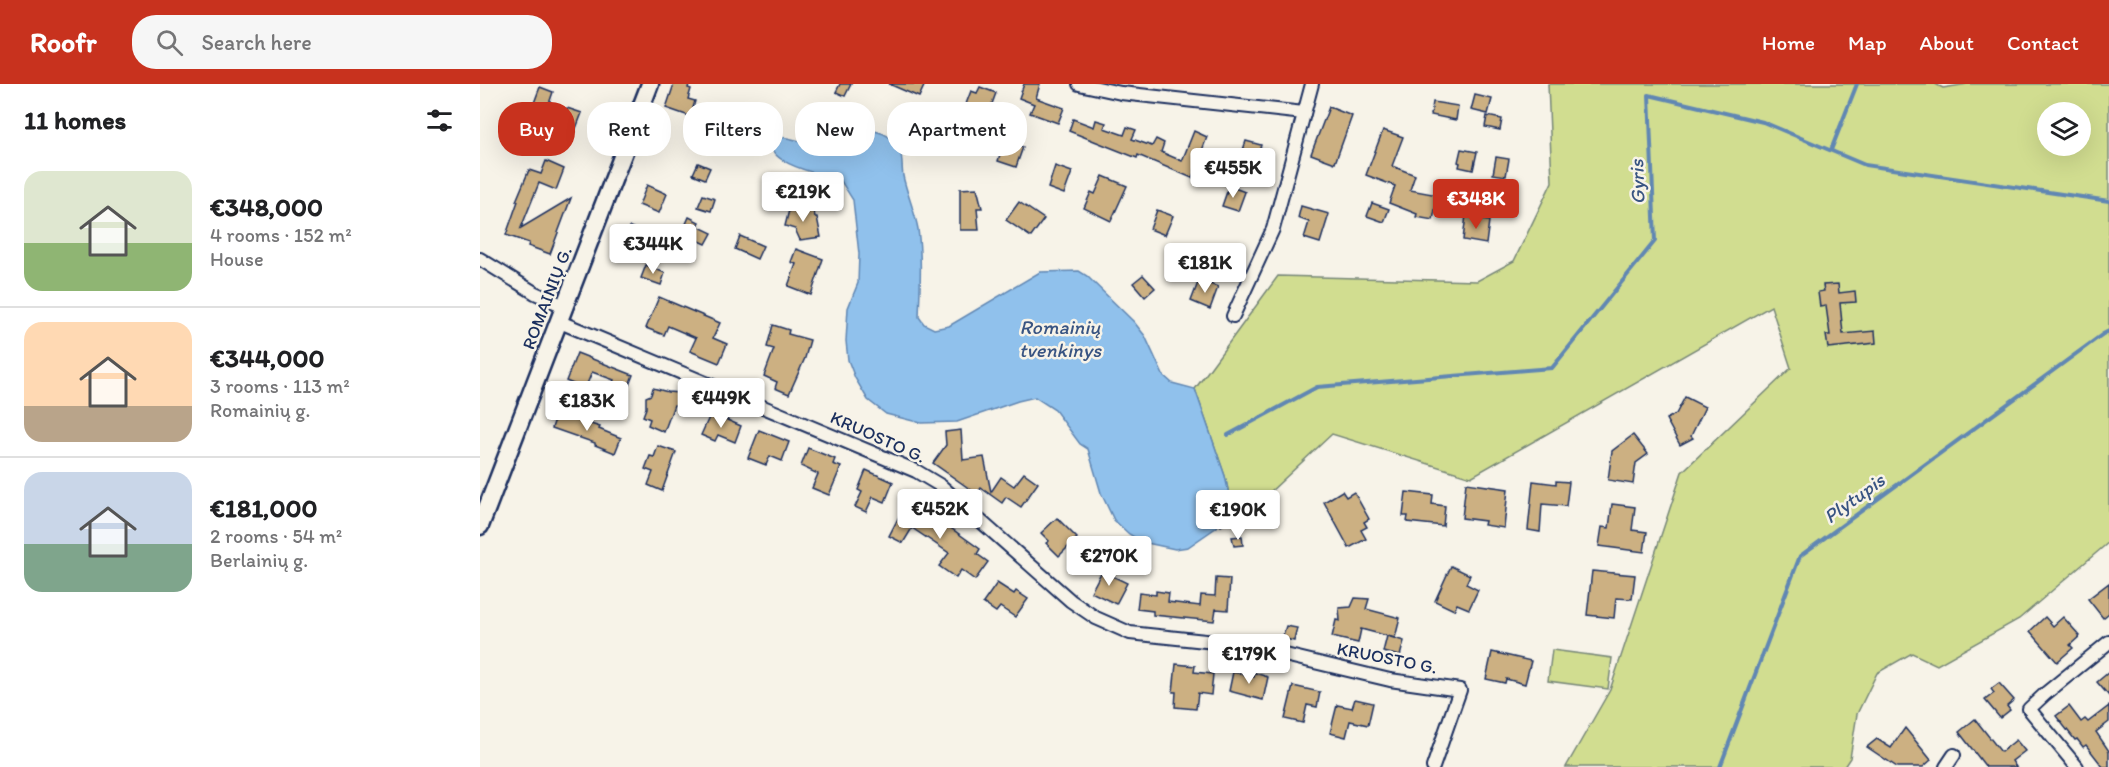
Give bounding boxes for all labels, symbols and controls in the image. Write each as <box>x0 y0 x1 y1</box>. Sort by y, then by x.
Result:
search box <box>132 15 552 69</box>
text: Roofr <box>30 25 96 59</box>
icon: search <box>153 26 186 59</box>
text: Search here <box>201 29 312 56</box>
text: Home <box>1762 30 1815 55</box>
text: Map <box>1848 30 1887 55</box>
text: About <box>1920 30 1974 55</box>
text: Contact <box>2007 30 2079 55</box>
chip: Buy <box>498 102 575 156</box>
chip: Rent <box>587 102 671 156</box>
chip: Filters <box>683 102 783 156</box>
chip: New <box>795 102 875 156</box>
chip: Apartment <box>887 102 1027 156</box>
map controls <box>2037 102 2091 156</box>
button: layers <box>2037 102 2091 156</box>
text: 11 homes <box>24 104 126 136</box>
icon: filters <box>423 104 456 137</box>
pin: €455K <box>1191 148 1275 199</box>
text: €455K <box>1204 155 1262 179</box>
water label: Gyris <box>1624 158 1650 205</box>
pin: €219K <box>761 172 845 223</box>
text: €219K <box>776 179 830 203</box>
pin: €348K <box>1434 179 1518 230</box>
text: €348K <box>1447 186 1505 210</box>
text: €348,000 <box>210 191 323 223</box>
icon: home <box>72 195 144 267</box>
text: 4 rooms · 152 m² <box>210 223 352 247</box>
pin: €344K <box>611 224 695 275</box>
text: €344K <box>623 231 683 255</box>
street label: ROMAINIŲ G. <box>517 243 577 353</box>
pin: €181K <box>1163 243 1247 294</box>
text: House <box>210 247 264 271</box>
text: €181K <box>1178 250 1232 274</box>
water label: Romainių tvenkinys <box>1019 315 1102 362</box>
text: €344,000 <box>210 342 324 374</box>
icon: home <box>72 346 144 418</box>
text: 3 rooms · 113 m² <box>210 374 350 398</box>
pin: €449K <box>679 378 763 429</box>
pin: €183K <box>545 381 629 432</box>
text: €449K <box>692 385 750 409</box>
text: €183K <box>559 388 615 412</box>
text: Romainių g. <box>210 398 310 422</box>
street label: KRUOSTO G. <box>827 406 929 468</box>
water label: Plytupis <box>1819 467 1890 528</box>
pin: €452K <box>898 489 982 540</box>
pin: €190K <box>1196 490 1280 541</box>
text: €181,000 <box>210 492 317 524</box>
icon: home <box>72 496 144 568</box>
text: €452K <box>911 496 969 520</box>
text: €190K <box>1210 497 1266 521</box>
text: 2 rooms · 54 m² <box>210 524 342 548</box>
pin: €270K <box>1067 536 1151 587</box>
text: €270K <box>1081 543 1137 567</box>
text: Berlainių g. <box>210 548 308 572</box>
pin: €179K <box>1207 634 1291 685</box>
street label: KRUOSTO G. <box>1335 637 1439 679</box>
text: €179K <box>1222 641 1276 665</box>

